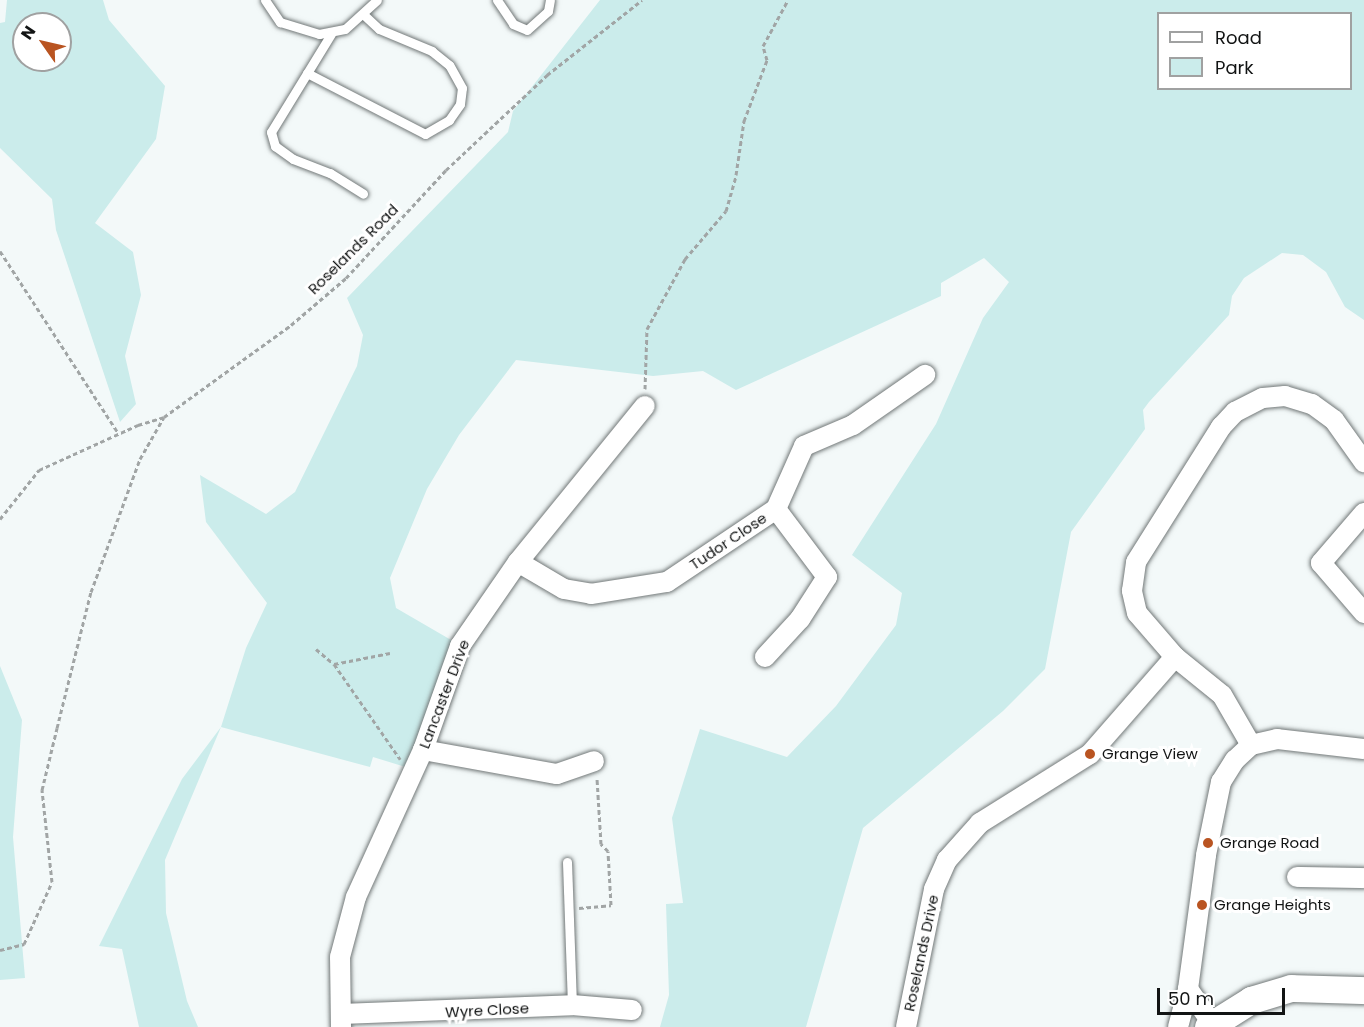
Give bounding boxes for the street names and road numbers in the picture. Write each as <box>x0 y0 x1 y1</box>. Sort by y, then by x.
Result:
street label: Roselands Road <box>304 200 402 298</box>
street label: Tudor Close <box>686 509 770 573</box>
street label: Lancaster Drive <box>415 637 473 751</box>
street label: Roselands Drive <box>900 893 942 1013</box>
street label: Wyre Close <box>445 999 529 1021</box>

